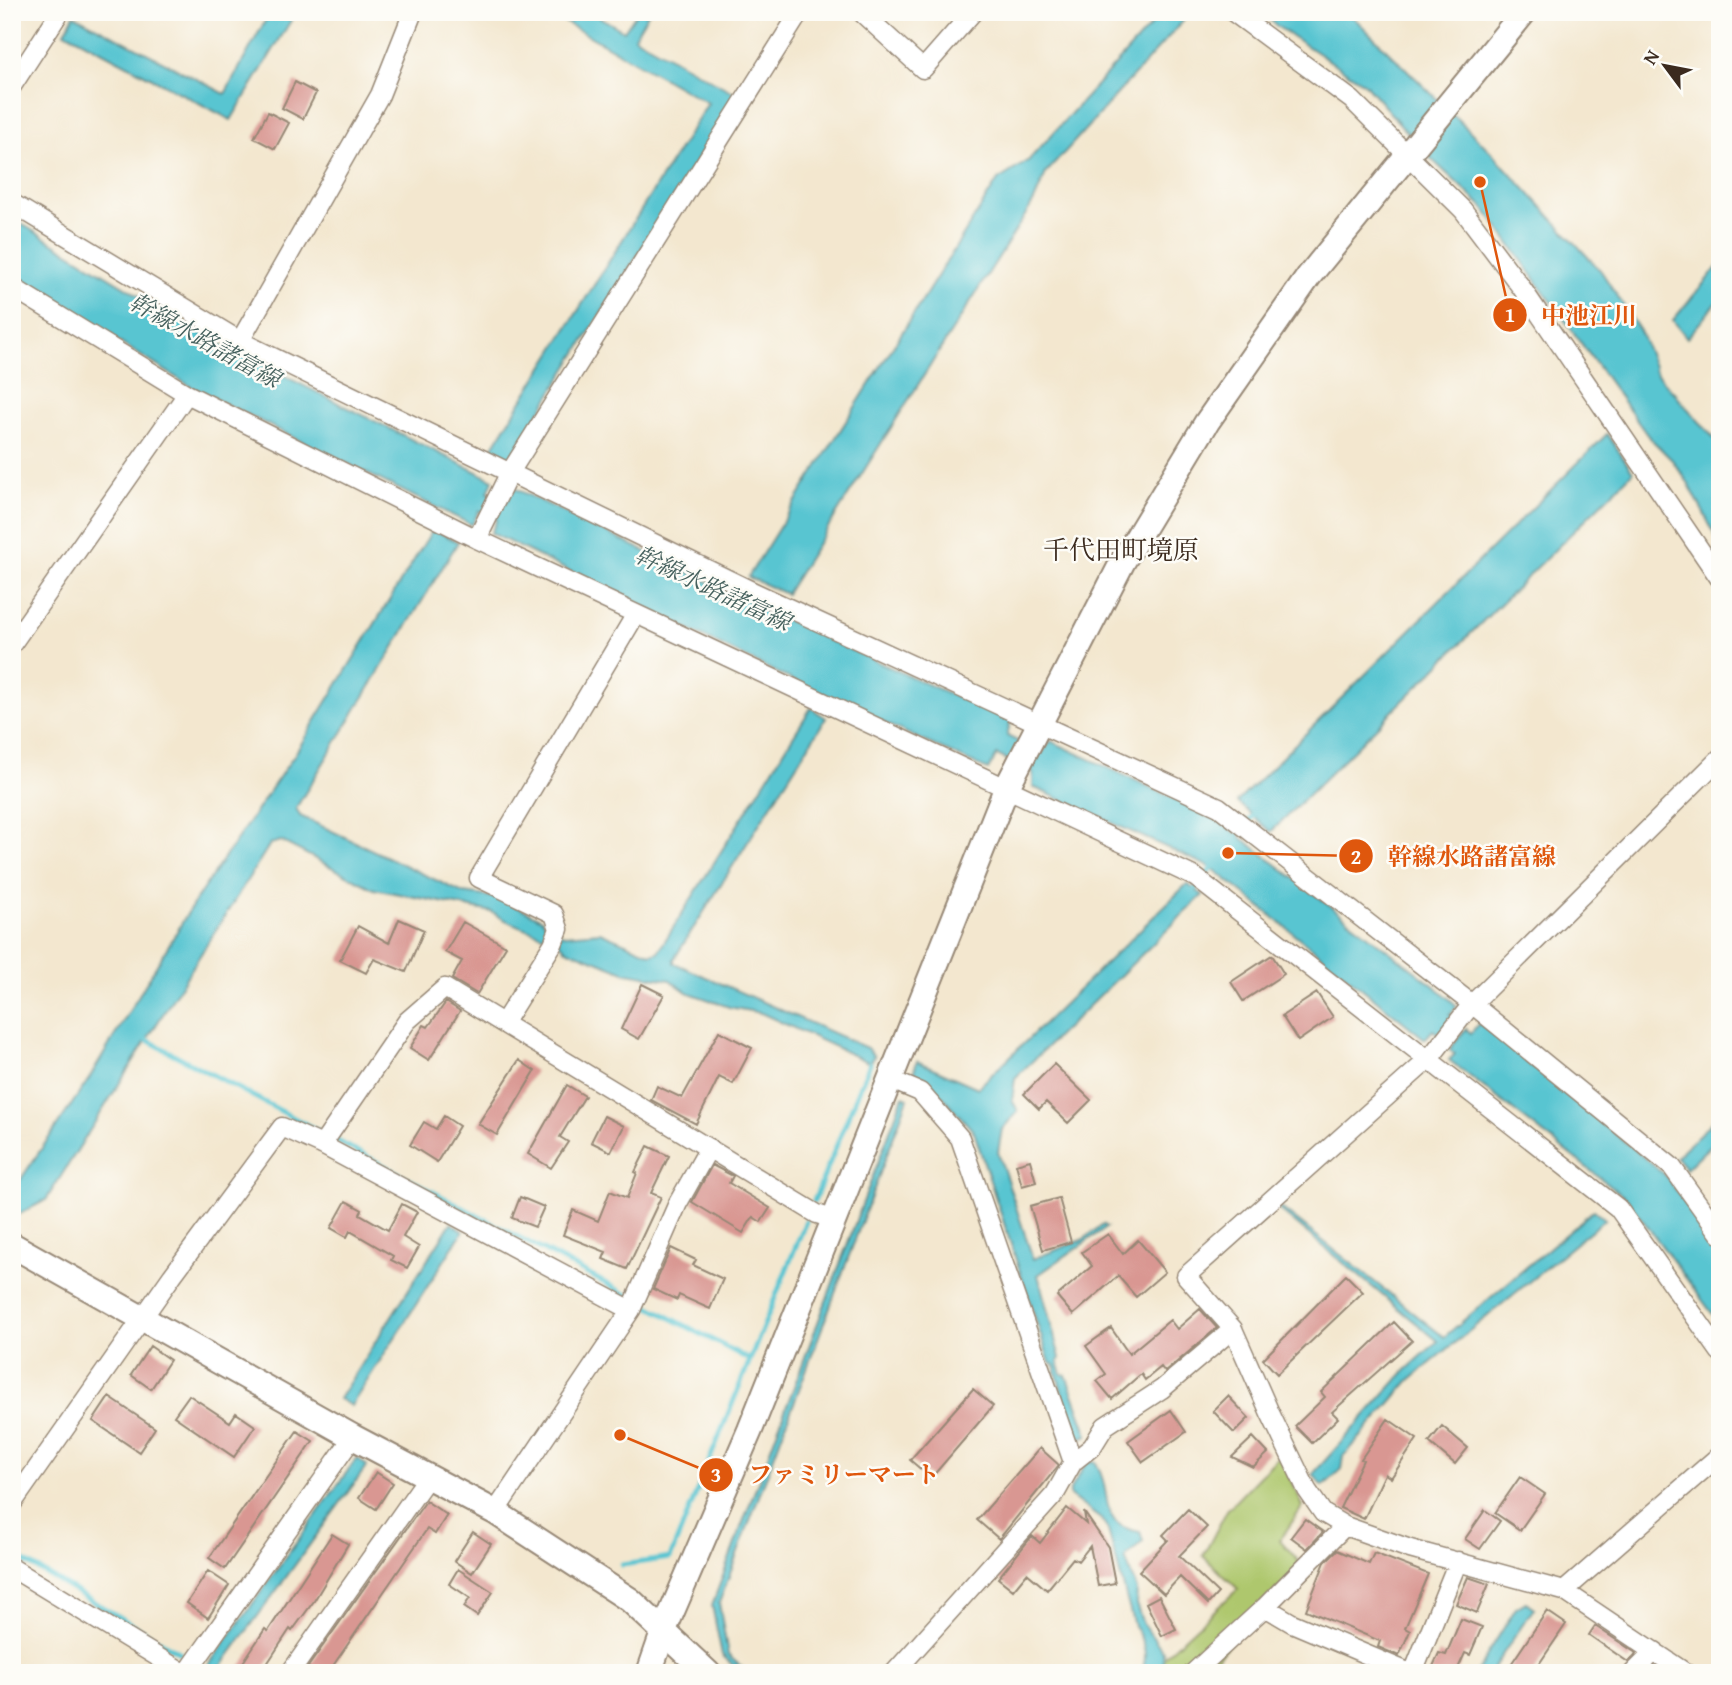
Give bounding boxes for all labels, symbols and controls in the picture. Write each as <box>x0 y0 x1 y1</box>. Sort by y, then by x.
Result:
north arrow <box>1630 32 1700 102</box>
text: N <box>1635 44 1666 70</box>
water label: 幹線水路諸富線 <box>123 284 290 397</box>
callout: 中池江川 <box>1492 293 1651 338</box>
text: 中池江川 <box>1541 298 1637 333</box>
text: 1 <box>1505 299 1515 330</box>
district label: 千代田町境原 <box>1043 530 1199 569</box>
water label: 幹線水路諸富線 <box>629 537 799 641</box>
callout: 幹線水路諸富線 <box>1339 834 1570 879</box>
text: 幹線水路諸富線 <box>1388 839 1556 874</box>
text: 2 <box>1351 841 1361 872</box>
callout: ファミリーマート <box>699 1452 954 1497</box>
text: ファミリーマート <box>748 1457 940 1492</box>
text: 3 <box>711 1459 721 1490</box>

